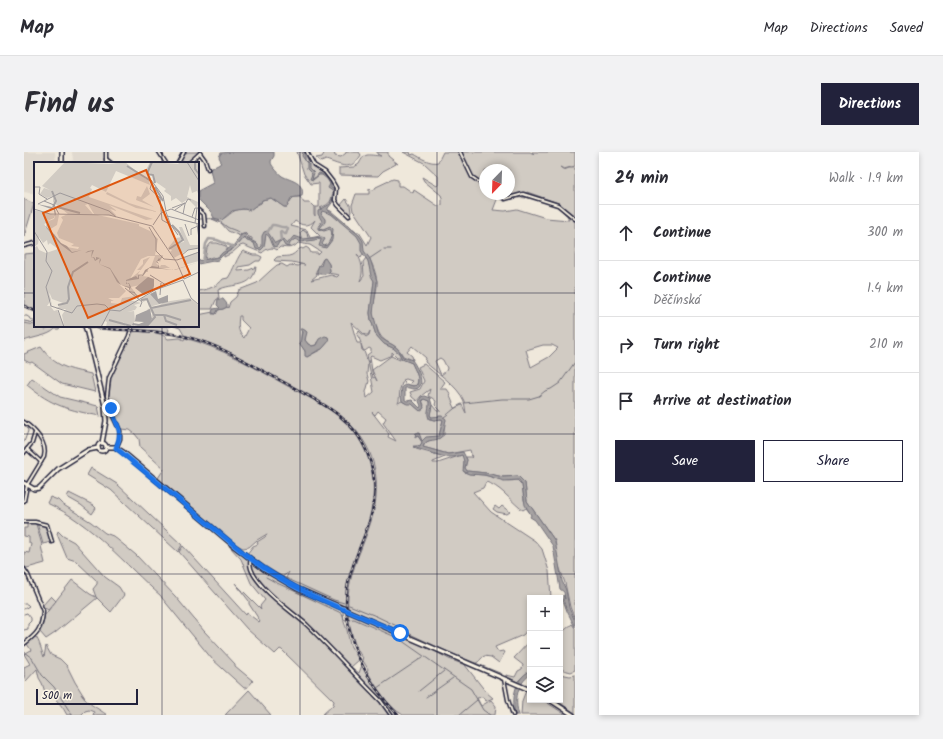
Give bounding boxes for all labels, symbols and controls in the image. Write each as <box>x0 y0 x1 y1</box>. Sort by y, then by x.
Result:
text: Map <box>20 13 54 43</box>
text: Map <box>763 17 788 39</box>
text: Directions <box>810 17 868 39</box>
text: Saved <box>890 17 923 39</box>
text: Find us <box>24 82 115 127</box>
button: Directions <box>821 83 919 125</box>
inset map <box>34 162 199 327</box>
north arrow <box>479 164 515 200</box>
text: 24 min <box>615 165 668 192</box>
text: Walk · 1.9 km <box>829 168 903 189</box>
text: Continue <box>653 221 711 245</box>
icon: ahead <box>615 222 637 244</box>
text: 300 m <box>867 222 903 243</box>
text: Continue <box>653 266 711 290</box>
icon: ahead <box>615 278 637 300</box>
text: 1.4 km <box>867 278 903 299</box>
text: Děčínská <box>653 290 701 311</box>
text: Turn right <box>653 333 720 357</box>
icon: right <box>615 334 637 356</box>
text: 210 m <box>869 334 903 355</box>
text: Arrive at destination <box>653 389 792 413</box>
icon: arrive <box>615 390 637 412</box>
route end <box>102 399 120 417</box>
button: Save <box>615 440 755 482</box>
button: Share <box>763 440 903 482</box>
map controls <box>527 595 563 703</box>
button: + <box>527 595 563 631</box>
route start <box>391 624 409 642</box>
button: − <box>527 631 563 667</box>
button: layers <box>527 667 563 703</box>
scale bar <box>36 687 138 706</box>
text: 500 m <box>42 687 72 705</box>

